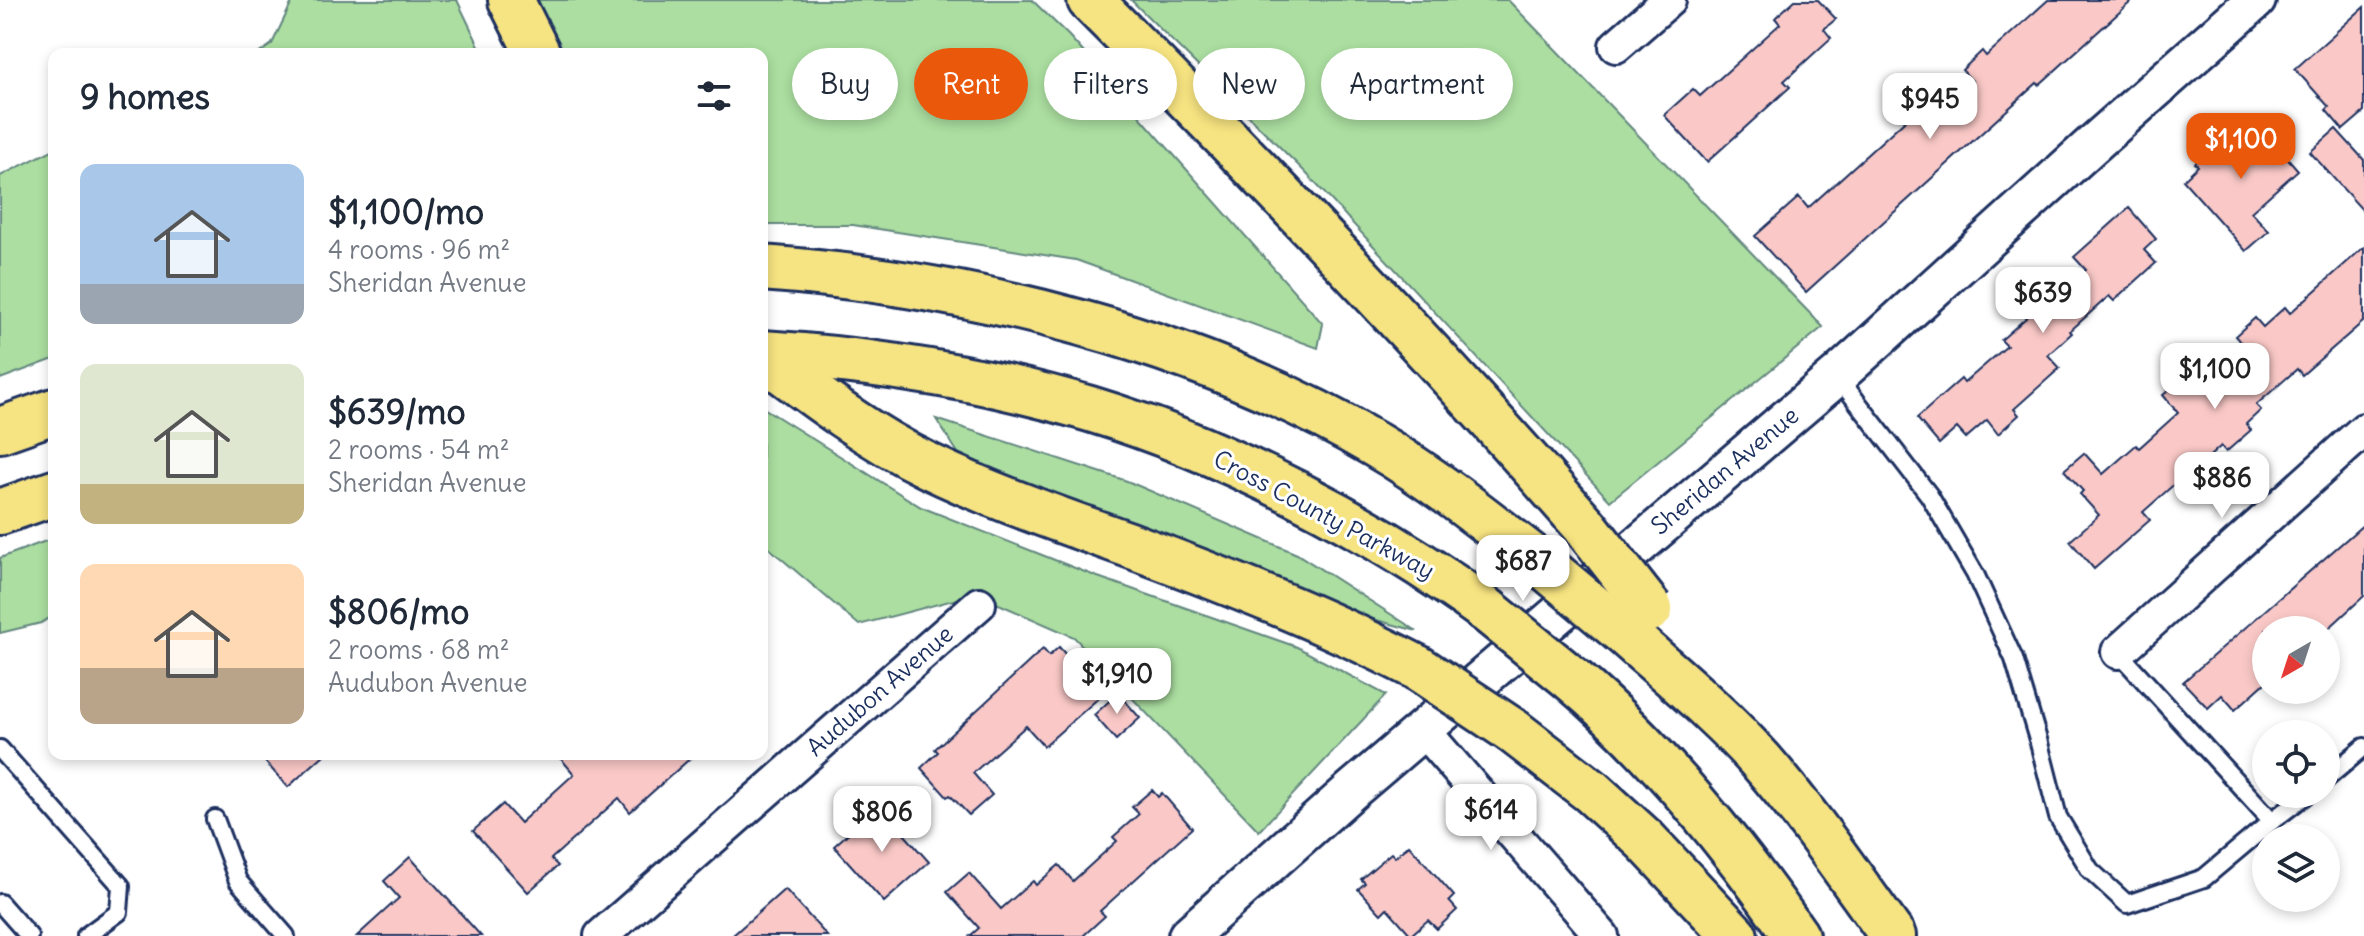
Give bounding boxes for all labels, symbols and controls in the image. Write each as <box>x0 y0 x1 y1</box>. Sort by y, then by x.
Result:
chip: Buy <box>792 48 898 120</box>
chip: Rent <box>914 48 1028 120</box>
chip: Filters <box>1044 48 1177 120</box>
chip: New <box>1193 48 1305 120</box>
chip: Apartment <box>1321 48 1513 120</box>
pin: $945 <box>1883 73 1977 141</box>
icon: filters <box>692 74 736 118</box>
text: 9 homes <box>80 75 210 118</box>
text: $945 <box>1900 82 1960 115</box>
pin: $1,100 <box>2176 113 2306 181</box>
text: $1,100 <box>2204 122 2278 155</box>
text: $1,100/mo <box>328 190 484 233</box>
icon: home <box>144 196 240 292</box>
text: 4 rooms · 96 m² <box>328 233 510 266</box>
text: Sheridan Avenue <box>328 266 526 299</box>
pin: $639 <box>1996 267 2090 335</box>
text: $639 <box>2013 276 2073 309</box>
pin: $1,100 <box>2150 343 2280 411</box>
text: $1,100 <box>2178 352 2252 385</box>
text: $639/mo <box>328 390 466 433</box>
icon: home <box>144 396 240 492</box>
street label: Sheridan Avenue <box>1645 400 1804 541</box>
text: 2 rooms · 54 m² <box>328 433 510 466</box>
street label: Cross County Parkway <box>1209 443 1440 585</box>
pin: $886 <box>2175 452 2269 520</box>
text: $886 <box>2192 461 2252 494</box>
text: Sheridan Avenue <box>328 466 526 499</box>
pin: $687 <box>1476 535 1570 603</box>
text: $687 <box>1494 544 1552 577</box>
text: $806/mo <box>328 590 469 633</box>
icon: home <box>144 596 240 692</box>
north arrow <box>2252 616 2340 704</box>
map controls <box>2252 616 2340 912</box>
street label: Audubon Avenue <box>800 618 959 762</box>
text: 2 rooms · 68 m² <box>328 633 510 666</box>
pin: $1,910 <box>1052 648 1182 716</box>
text: $1,910 <box>1081 657 1153 690</box>
text: Audubon Avenue <box>328 666 528 699</box>
button: locate <box>2252 720 2340 808</box>
pin: $614 <box>1444 784 1538 852</box>
pin: $806 <box>835 786 929 854</box>
text: $614 <box>1464 793 1518 826</box>
text: $806 <box>851 795 913 828</box>
button: layers <box>2252 824 2340 912</box>

